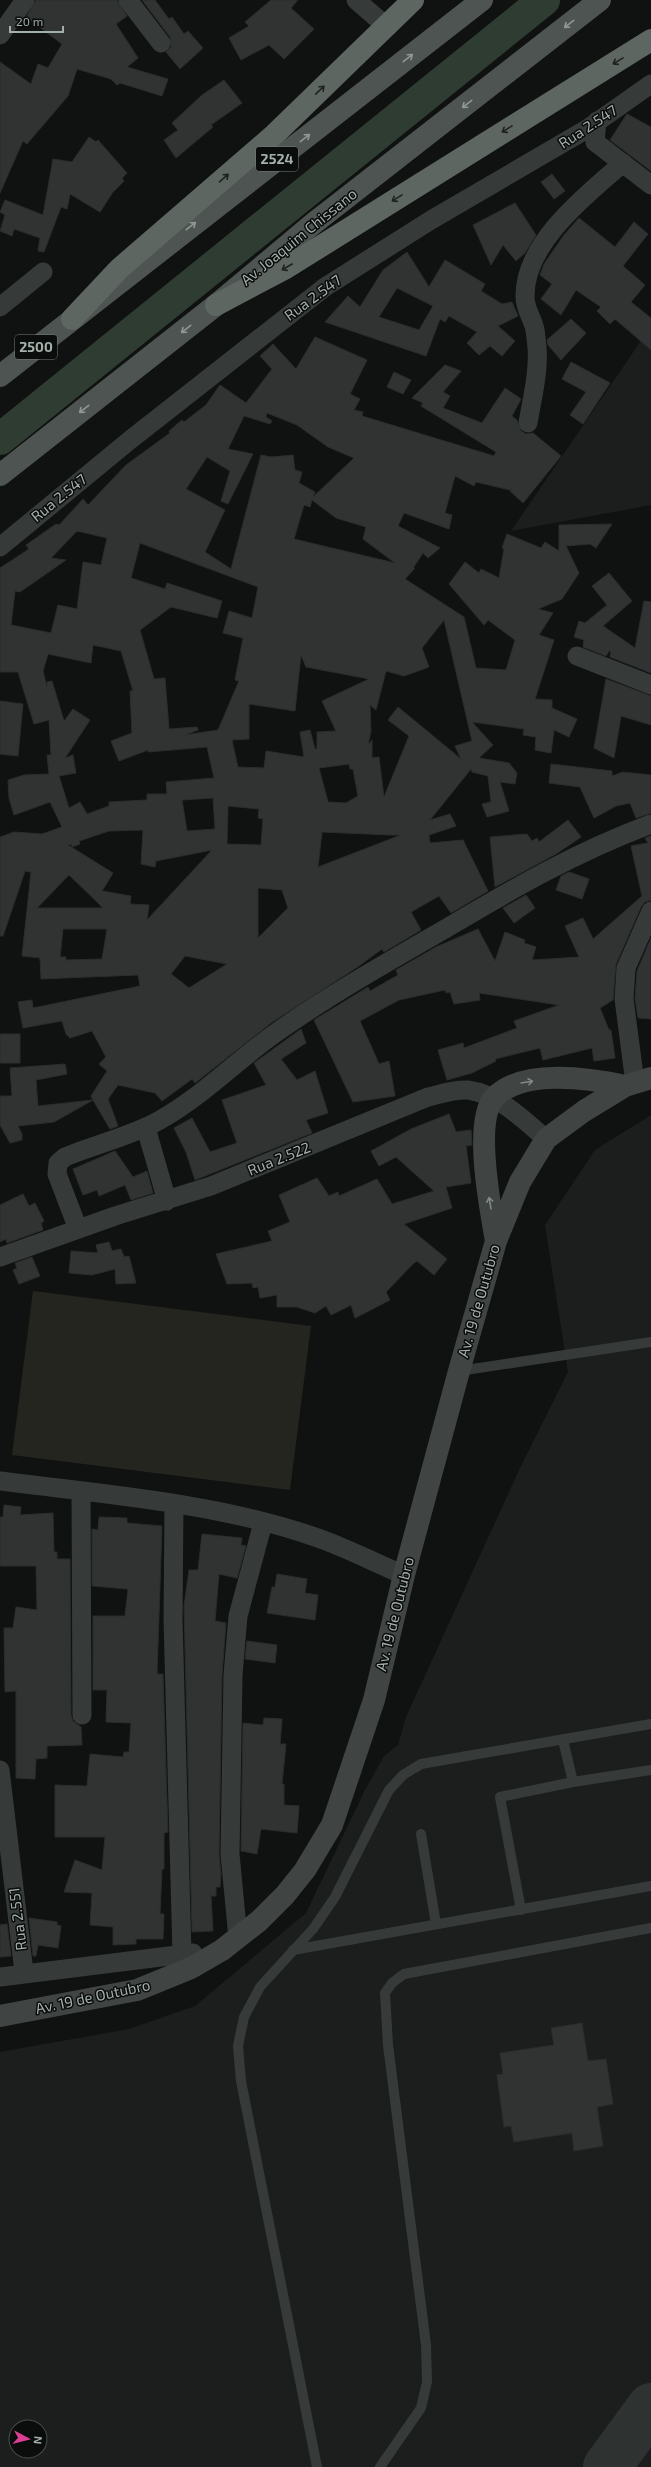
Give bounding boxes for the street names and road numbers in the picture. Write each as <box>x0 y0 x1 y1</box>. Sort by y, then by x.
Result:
street label: Rua 2.547 <box>555 100 620 152</box>
road number: 2524 <box>256 147 298 171</box>
street label: Av. Joaquim Chissano <box>237 184 360 288</box>
street label: Rua 2.547 <box>280 270 345 324</box>
road number: 2500 <box>15 335 57 359</box>
street label: Rua 2.547 <box>27 469 90 525</box>
street label: Rua 2.522 <box>245 1137 313 1179</box>
street label: Av. 19 de Outubro <box>453 1242 503 1359</box>
street label: Av. 19 de Outubro <box>371 1555 417 1673</box>
street label: Rua 2.551 <box>4 1887 30 1952</box>
street label: Av. 19 de Outubro <box>34 1975 152 2017</box>

